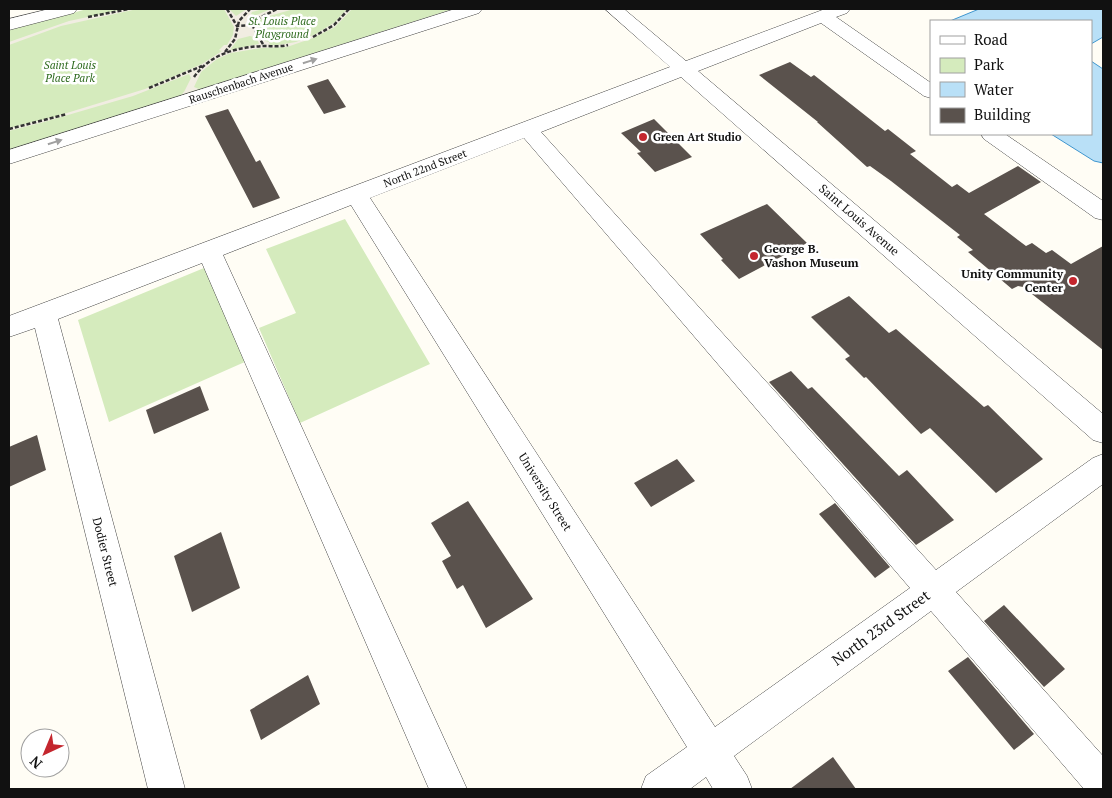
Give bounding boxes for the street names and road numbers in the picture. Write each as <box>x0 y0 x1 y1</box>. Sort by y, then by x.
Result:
street label: Rauschenbach Avenue <box>187 59 295 106</box>
street label: North 22nd Street <box>381 146 469 190</box>
street label: Saint Louis Avenue <box>816 181 903 259</box>
street label: University Street <box>515 450 576 534</box>
street label: Dodier Street <box>90 516 121 589</box>
street label: North 23rd Street <box>827 585 934 670</box>

